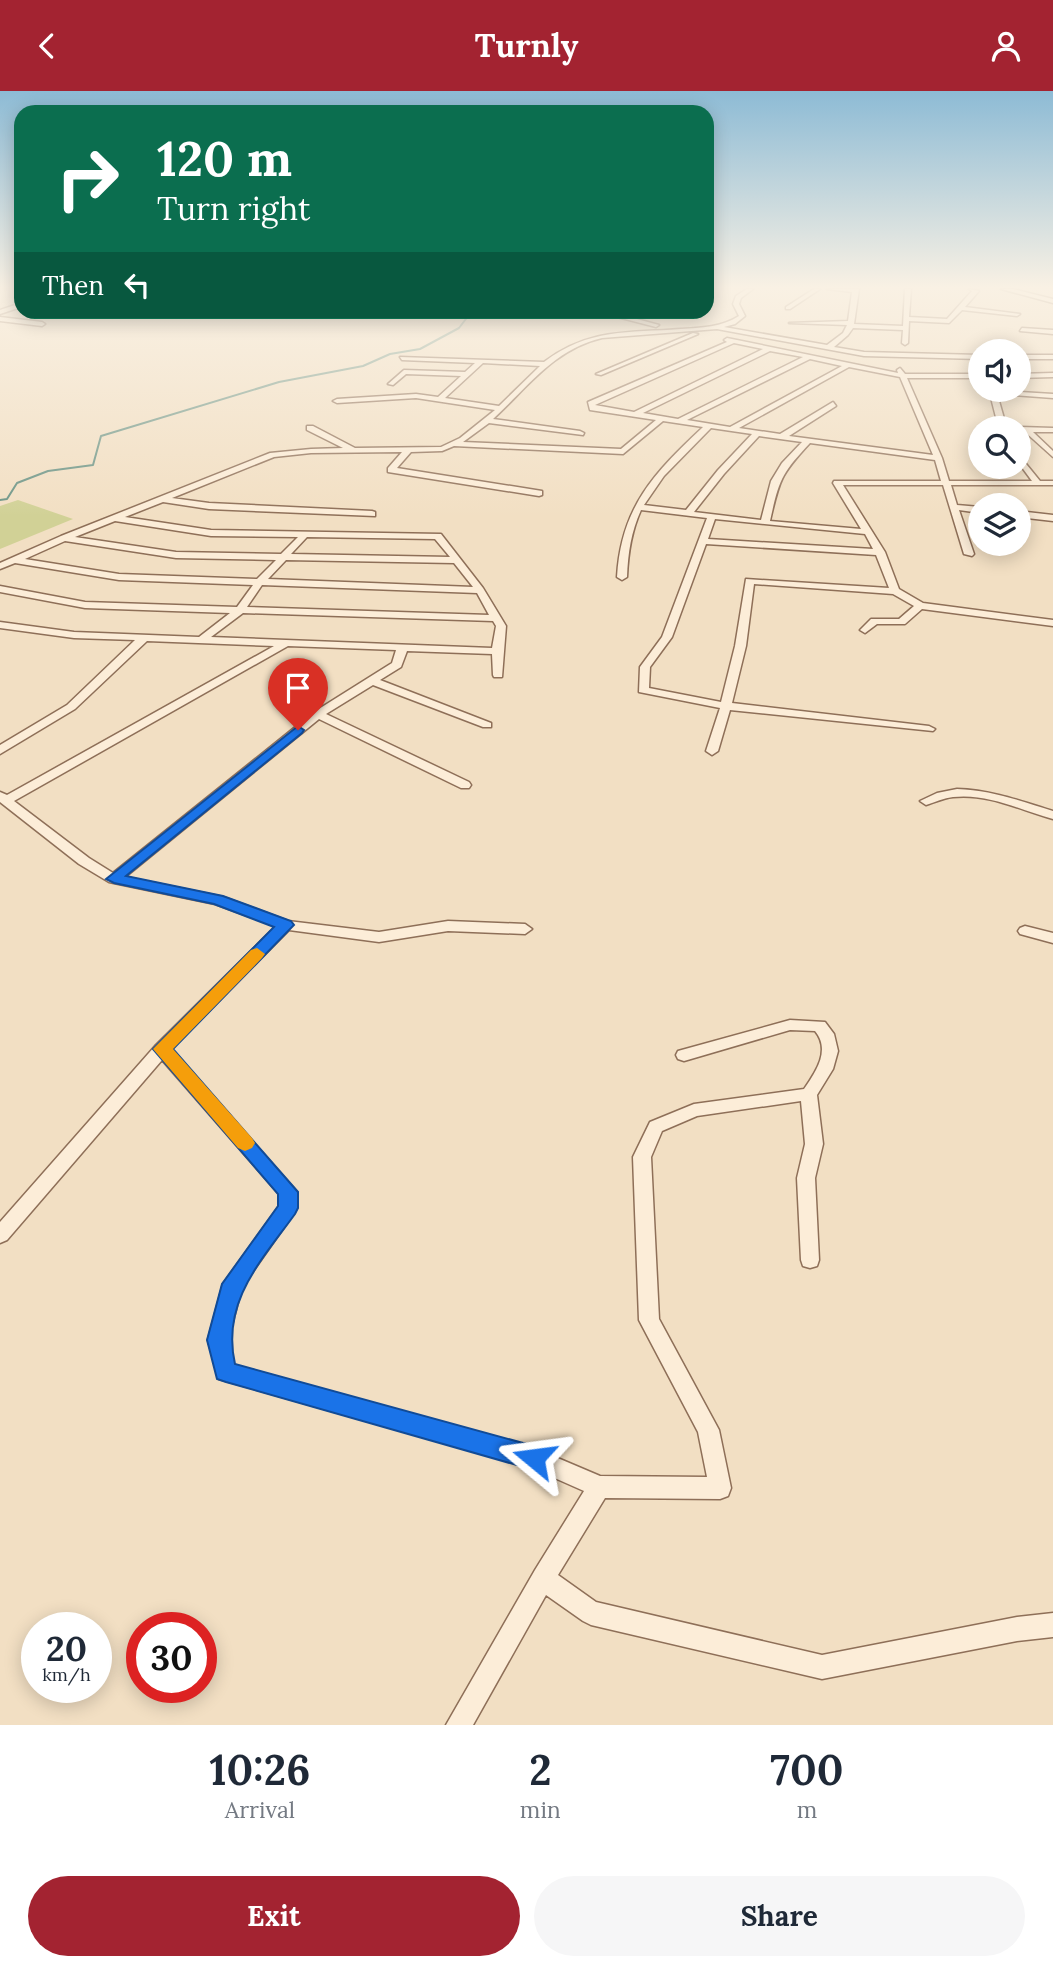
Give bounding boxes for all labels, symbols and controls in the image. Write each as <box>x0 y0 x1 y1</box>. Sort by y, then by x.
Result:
text: Turnly <box>475 25 578 66</box>
icon: back <box>28 27 66 65</box>
icon: person <box>987 27 1025 65</box>
text: 120 m <box>157 127 292 189</box>
icon: right <box>42 133 133 224</box>
text: Turn right <box>157 188 310 229</box>
icon: left <box>118 266 156 304</box>
text: Then <box>42 269 104 302</box>
map controls <box>968 339 1031 556</box>
button: sound <box>968 339 1031 402</box>
button: search <box>968 416 1031 479</box>
button: layers <box>968 493 1031 556</box>
pin <box>268 658 328 730</box>
icon: arrive <box>279 669 317 707</box>
position arrow <box>497 1421 571 1495</box>
speed limit sign: 30 <box>126 1612 217 1703</box>
text: 20 <box>46 1626 87 1671</box>
text: km/h <box>42 1663 91 1686</box>
text: 10:26 <box>210 1743 310 1797</box>
text: 2 <box>529 1743 552 1797</box>
text: 700 <box>770 1743 843 1797</box>
text: Arrival <box>225 1795 295 1824</box>
text: min <box>520 1795 561 1824</box>
text: m <box>797 1795 817 1824</box>
button: Exit <box>28 1876 520 1956</box>
button: Share <box>534 1876 1025 1956</box>

